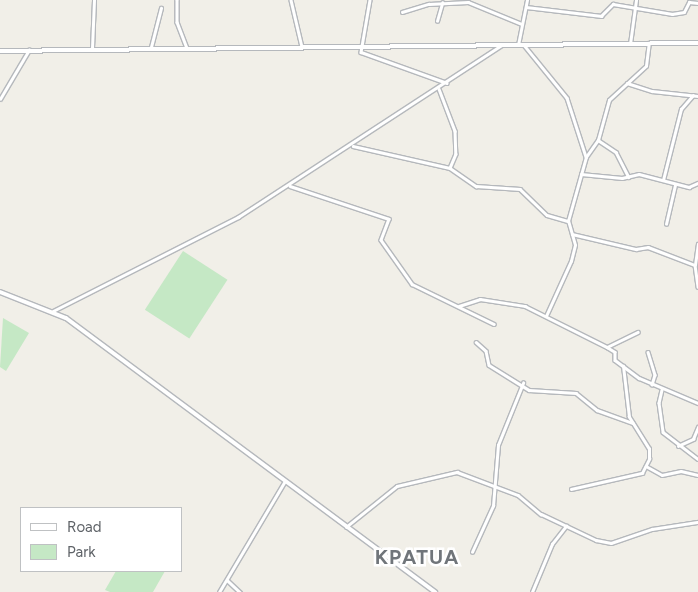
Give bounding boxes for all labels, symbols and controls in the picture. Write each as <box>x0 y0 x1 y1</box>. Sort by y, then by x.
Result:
legend <box>20 507 182 572</box>
text: Road <box>67 518 102 536</box>
text: Park <box>67 543 96 561</box>
district label: KPATUA <box>374 545 460 569</box>

